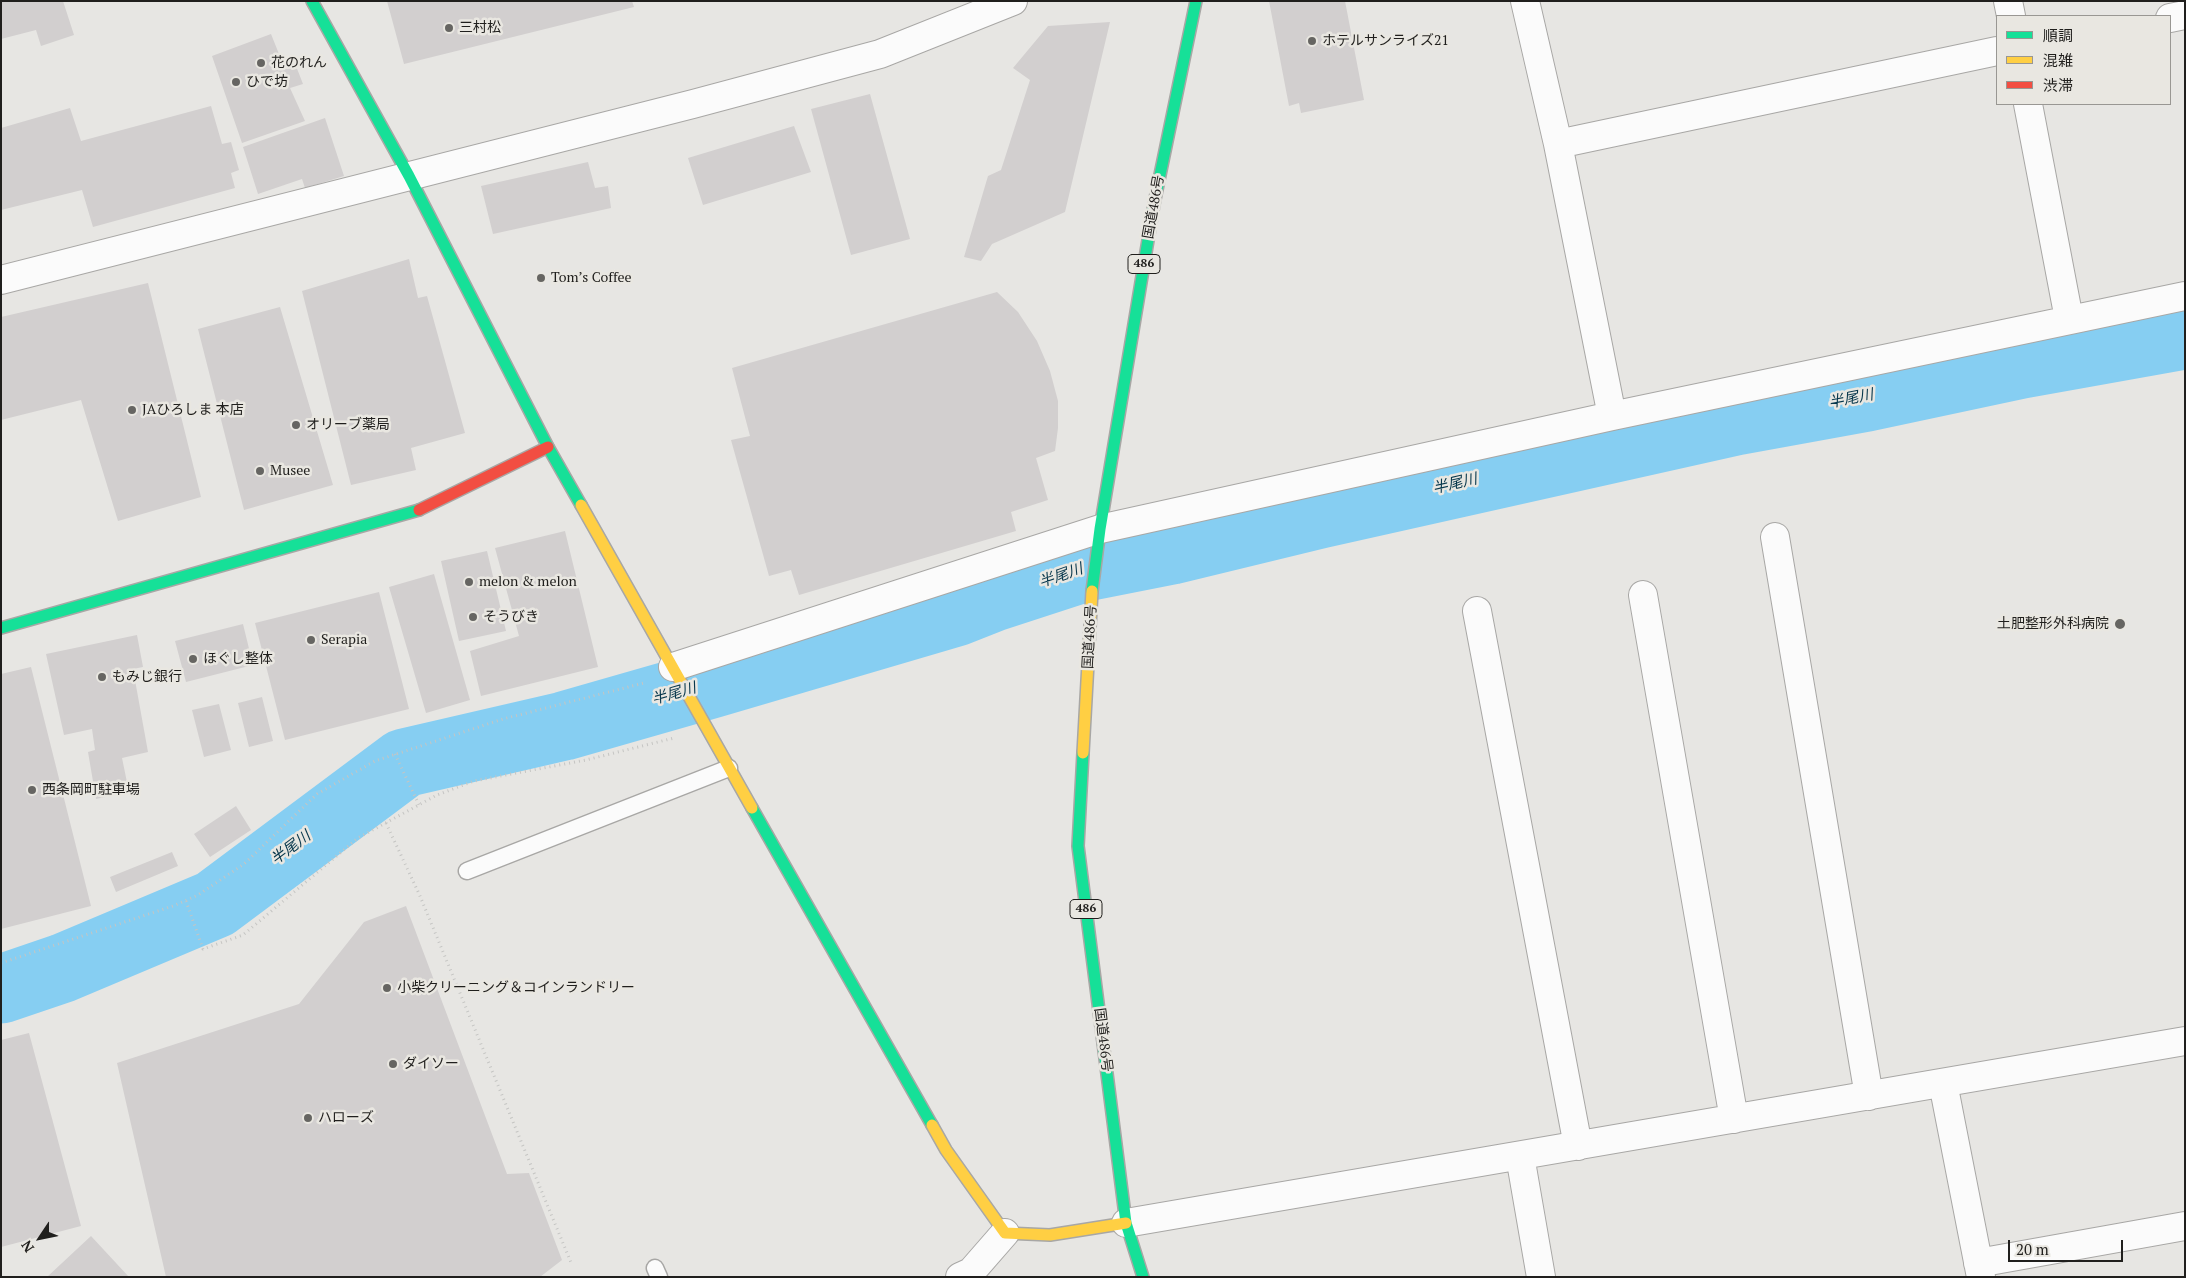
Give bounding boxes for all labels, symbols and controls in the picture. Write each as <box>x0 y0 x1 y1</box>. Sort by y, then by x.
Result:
legend <box>1996 15 2171 105</box>
place label: 三村松 <box>459 20 501 36</box>
marker: 三村松 <box>443 22 455 34</box>
text: 順調 <box>2043 25 2073 45</box>
place label: ホテルサンライズ21 <box>1322 33 1449 49</box>
marker: ホテルサンライズ21 <box>1306 35 1318 47</box>
text: 混雑 <box>2043 50 2073 70</box>
place label: 花のれん <box>271 55 327 71</box>
marker: 花のれん <box>255 57 267 69</box>
place label: ひで坊 <box>246 74 288 90</box>
text: 渋滞 <box>2043 75 2073 95</box>
marker: ひで坊 <box>230 76 242 88</box>
street label: 国道486号 <box>1140 174 1168 240</box>
road number: 486 <box>1128 254 1160 274</box>
place label: Tom’s Coffee <box>551 270 632 286</box>
marker: Tom’s Coffee <box>535 272 547 284</box>
water label: 半尾川 <box>1827 386 1875 412</box>
place label: JAひろしま 本店 <box>142 402 244 418</box>
marker: JAひろしま 本店 <box>126 404 138 416</box>
place label: オリーブ薬局 <box>306 417 390 433</box>
marker: オリーブ薬局 <box>290 419 302 431</box>
place label: Musee <box>270 463 310 479</box>
marker: Musee <box>254 465 266 477</box>
water label: 半尾川 <box>1431 470 1479 498</box>
water label: 半尾川 <box>1037 560 1085 592</box>
place label: melon & melon <box>479 574 577 590</box>
marker: melon & melon <box>463 576 475 588</box>
street label: 国道486号 <box>1080 604 1100 670</box>
place label: そうびき <box>483 609 539 625</box>
marker: そうびき <box>467 611 479 623</box>
place label: 土肥整形外科病院 <box>1997 616 2109 632</box>
marker: 土肥整形外科病院 <box>2113 617 2127 631</box>
place label: Serapia <box>321 632 367 648</box>
marker: Serapia <box>305 634 317 646</box>
place label: ほぐし整体 <box>203 651 273 667</box>
marker: ほぐし整体 <box>187 653 199 665</box>
place label: もみじ銀行 <box>112 669 182 685</box>
marker: もみじ銀行 <box>96 671 108 683</box>
water label: 半尾川 <box>650 679 698 709</box>
place label: 西条岡町駐車場 <box>42 782 140 798</box>
marker: 西条岡町駐車場 <box>26 784 38 796</box>
water label: 半尾川 <box>268 827 314 869</box>
road number: 486 <box>1070 900 1102 919</box>
place label: 小柴クリーニング＆コインランドリー <box>397 980 635 996</box>
marker: 小柴クリーニング＆コインランドリー <box>381 982 393 994</box>
street label: 国道486号 <box>1091 1007 1115 1073</box>
place label: ダイソー <box>403 1056 459 1072</box>
marker: ダイソー <box>387 1058 399 1070</box>
place label: ハローズ <box>318 1110 374 1126</box>
marker: ハローズ <box>302 1112 314 1124</box>
north arrow <box>15 1213 65 1263</box>
scale bar <box>2011 1230 2126 1262</box>
text: N <box>16 1237 38 1256</box>
text: 20 m <box>2016 1239 2049 1259</box>

